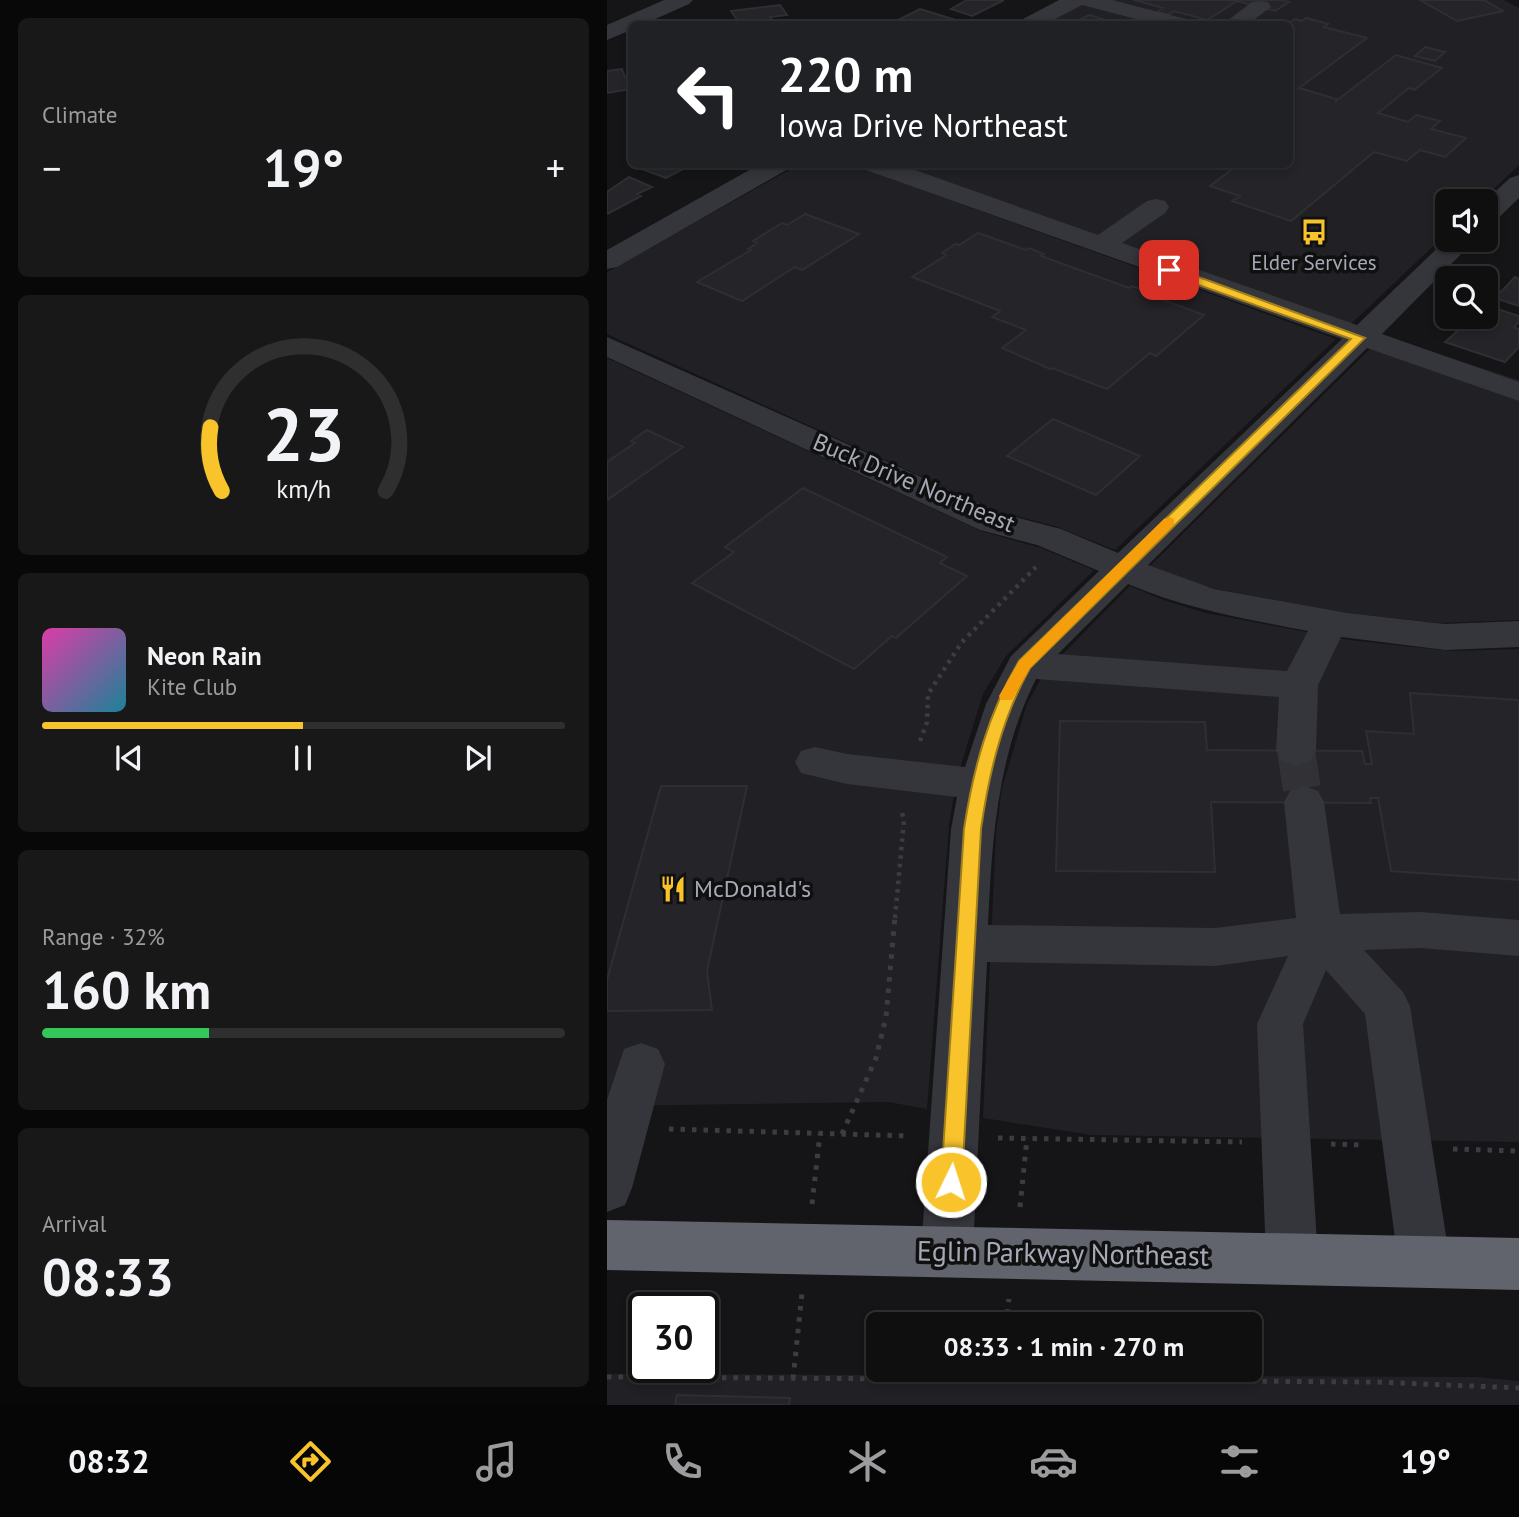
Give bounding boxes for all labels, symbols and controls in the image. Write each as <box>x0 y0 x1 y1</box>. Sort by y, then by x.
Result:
text: 220 m <box>778 42 913 106</box>
icon: left <box>663 49 754 140</box>
text: Climate <box>42 100 117 129</box>
text: Iowa Drive Northeast <box>778 104 1068 146</box>
text: 19° <box>263 134 344 201</box>
text: − <box>42 143 61 192</box>
text: + <box>546 143 565 192</box>
map controls <box>1435 189 1498 329</box>
button: sound <box>1435 189 1498 252</box>
bus stop icon: Elder Services <box>1299 217 1329 247</box>
pin <box>1139 240 1199 300</box>
place label: Elder Services <box>1251 249 1377 276</box>
icon: arrive <box>1150 251 1188 289</box>
button: search <box>1435 266 1498 329</box>
text: 23 <box>262 388 345 482</box>
street label: Buck Drive Northeast <box>808 426 1020 539</box>
text: km/h <box>276 473 331 505</box>
text: Neon Rain <box>147 639 262 672</box>
text: Kite Club <box>147 672 237 701</box>
icon: previous <box>110 739 148 777</box>
icon: pause <box>284 739 322 777</box>
icon: next <box>459 739 497 777</box>
place label: McDonald's <box>694 873 811 904</box>
restaurant icon: McDonald's <box>658 874 688 904</box>
text: Range · 32% <box>42 922 165 951</box>
text: 160 km <box>42 956 211 1023</box>
position arrow <box>914 1145 988 1219</box>
text: Arrival <box>42 1209 106 1238</box>
street label: Eglin Parkway Northeast <box>917 1231 1210 1274</box>
text: 08:33 <box>42 1243 174 1310</box>
speed limit sign: 30 <box>628 1292 719 1383</box>
text: 08:33 · 1 min · 270 m <box>944 1330 1184 1363</box>
icon: directions <box>286 1437 335 1486</box>
icon: music <box>472 1437 521 1486</box>
icon: phone <box>658 1437 707 1486</box>
icon: climate <box>843 1437 892 1486</box>
icon: car <box>1029 1437 1078 1486</box>
icon: filters <box>1215 1437 1264 1486</box>
text: 08:32 <box>68 1440 150 1482</box>
text: 19° <box>1400 1440 1451 1482</box>

